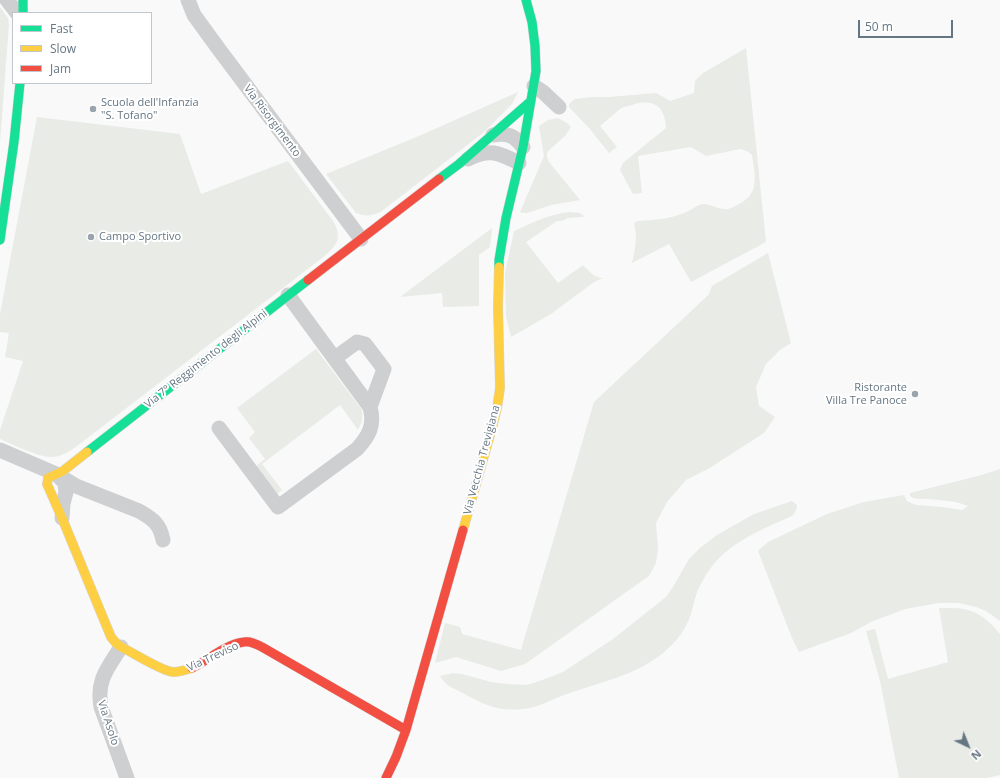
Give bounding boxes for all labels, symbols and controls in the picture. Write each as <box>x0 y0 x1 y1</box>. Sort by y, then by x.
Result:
legend <box>12 12 152 84</box>
scale bar <box>860 12 955 38</box>
text: 50 m <box>865 18 893 35</box>
text: Fast <box>50 20 73 37</box>
text: Slow <box>50 40 76 57</box>
text: Jam <box>50 60 71 77</box>
street label: Via Risorgimento <box>241 82 303 160</box>
place label: Scuola dell'Infanzia "S. Tofano" <box>101 96 199 122</box>
marker: Scuola dell'Infanzia "S. Tofano" <box>88 104 98 114</box>
place label: Campo Sportivo <box>99 230 181 244</box>
marker: Campo Sportivo <box>86 232 96 242</box>
street label: Via 7° Reggimento degli Alpini <box>142 307 270 411</box>
place label: Ristorante Villa Tre Panoce <box>826 381 907 407</box>
marker: Ristorante Villa Tre Panoce <box>910 389 920 399</box>
street label: Via Vecchia Trevigiana <box>461 404 503 516</box>
street label: Via Treviso <box>185 639 241 675</box>
street label: Via Asolo <box>95 699 121 747</box>
north arrow <box>948 726 988 766</box>
text: N <box>968 747 985 764</box>

